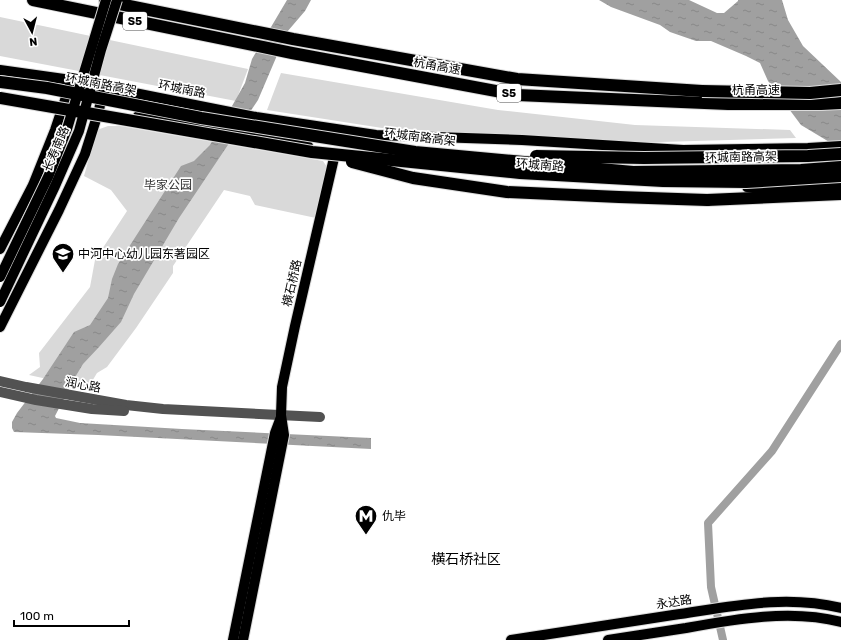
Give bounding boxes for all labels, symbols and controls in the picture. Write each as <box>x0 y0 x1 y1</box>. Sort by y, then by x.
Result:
north arrow <box>12 12 52 52</box>
road number: S5 <box>123 12 147 30</box>
text: N <box>28 34 38 48</box>
street label: 杭甬高速 <box>412 55 462 77</box>
street label: 环城南路高架 <box>64 70 138 98</box>
street label: 环城南路 <box>157 78 207 100</box>
street label: 杭甬高速 <box>732 83 780 97</box>
road number: S5 <box>497 84 521 102</box>
street label: 长寿南路 <box>40 124 72 174</box>
street label: 环城南路高架 <box>383 126 457 148</box>
street label: 环城南路高架 <box>705 149 777 165</box>
street label: 环城南路 <box>516 156 564 174</box>
park label: 毕家公园 <box>144 178 192 192</box>
school or university icon: 中河中心幼儿园东著园区 <box>50 241 76 274</box>
place label: 中河中心幼儿园东著园区 <box>78 247 210 261</box>
street label: 横石桥路 <box>280 258 304 308</box>
street label: 润心路 <box>64 375 102 395</box>
metro station icon: 仇毕 <box>353 503 379 536</box>
place label: 仇毕 <box>382 509 406 523</box>
district label: 横石桥社区 <box>431 551 501 568</box>
street label: 永达路 <box>655 592 693 612</box>
scale bar <box>14 602 129 628</box>
text: 100 m <box>20 609 54 623</box>

